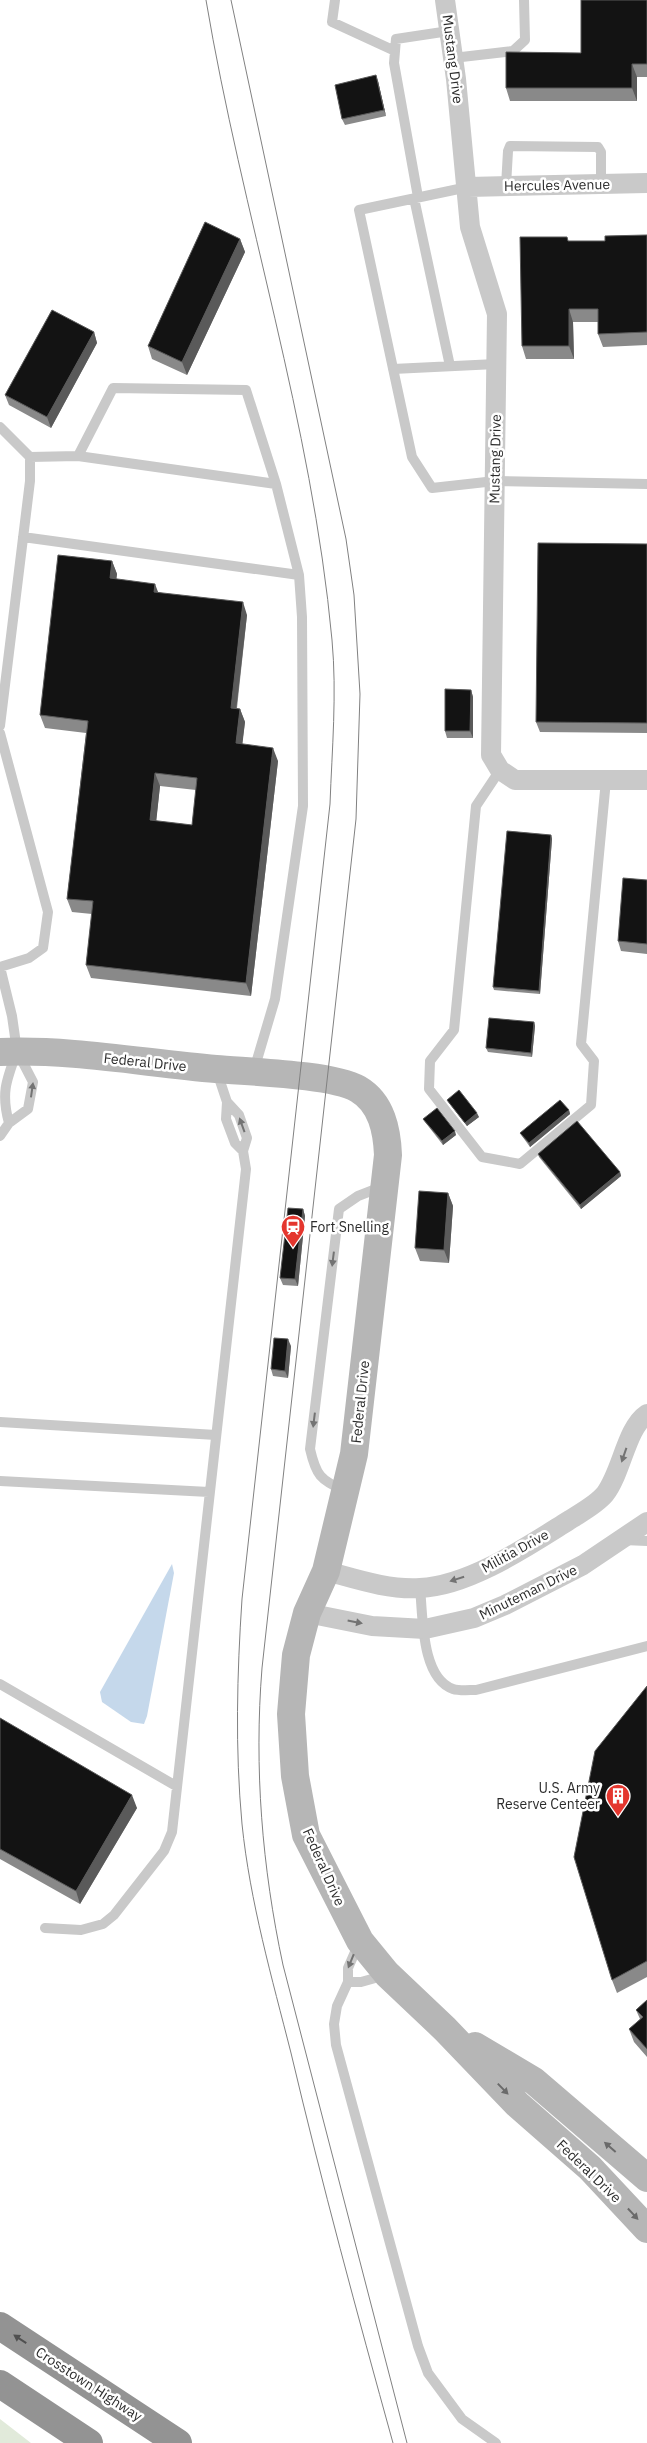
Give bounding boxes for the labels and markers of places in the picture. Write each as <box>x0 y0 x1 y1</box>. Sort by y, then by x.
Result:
station icon: Fort Snelling <box>280 1214 306 1248</box>
place label: Fort Snelling <box>310 1218 389 1236</box>
place label: U.S. Army Reserve Centeer <box>496 1779 600 1813</box>
building icon: U.S. Army Reserve Centeer <box>605 1783 631 1817</box>

